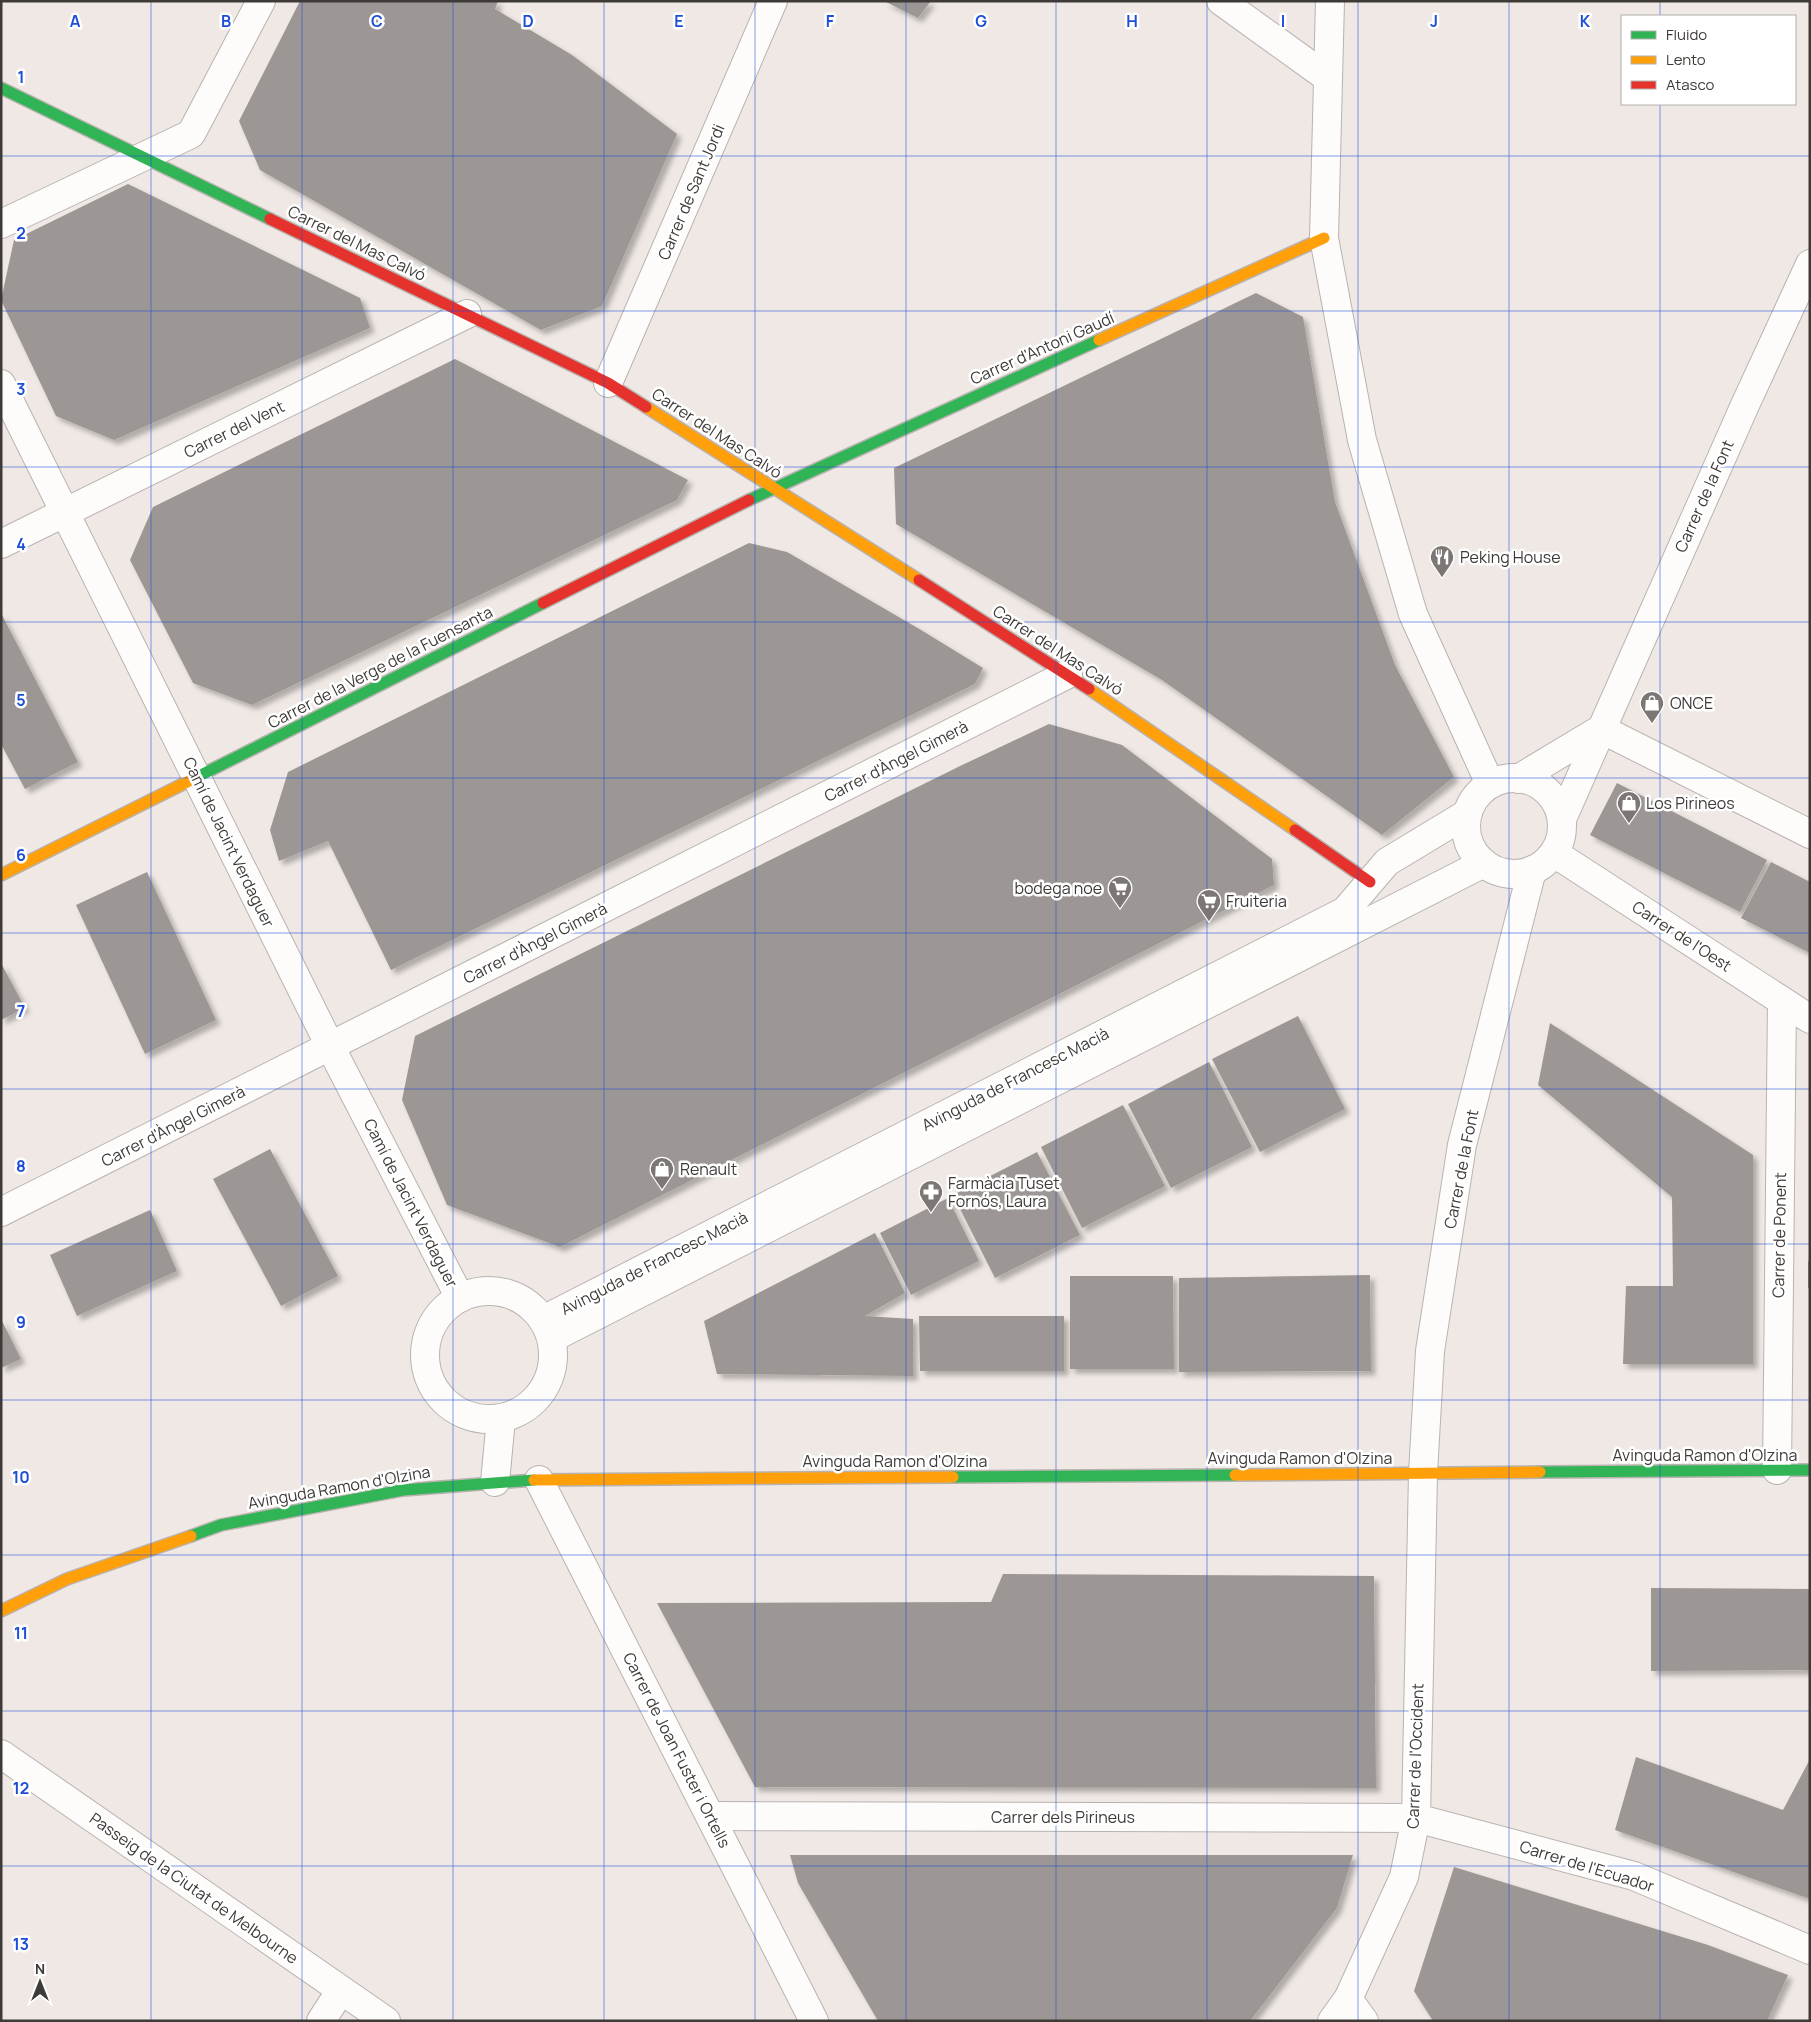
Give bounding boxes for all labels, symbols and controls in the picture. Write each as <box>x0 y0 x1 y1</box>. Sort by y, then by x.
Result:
text: A <box>70 10 81 32</box>
text: B <box>221 10 231 32</box>
text: C <box>371 10 383 32</box>
text: D <box>522 10 534 32</box>
text: E <box>674 10 684 32</box>
text: F <box>826 10 835 32</box>
text: G <box>975 10 987 32</box>
text: H <box>1126 10 1138 32</box>
text: I <box>1281 10 1285 32</box>
text: J <box>1430 10 1438 32</box>
text: K <box>1580 10 1591 32</box>
legend <box>1621 15 1796 105</box>
text: Fluido <box>1666 24 1707 45</box>
text: Lento <box>1666 49 1706 70</box>
text: 1 <box>17 66 25 88</box>
text: Atasco <box>1666 74 1714 95</box>
street label: Carrer de Sant Jordi <box>652 121 730 263</box>
street label: Carrer del Mas Calvó <box>284 200 430 286</box>
text: 2 <box>16 222 26 244</box>
street label: Carrer d'Antoni Gaudí <box>966 306 1118 390</box>
text: 3 <box>16 378 26 400</box>
street label: Carrer del Mas Calvó <box>648 383 786 483</box>
street label: Carrer del Vent <box>180 395 288 463</box>
street label: Carrer de la Font <box>1669 436 1739 556</box>
text: 4 <box>16 533 26 555</box>
restaurant icon: Peking House <box>1429 544 1455 578</box>
place label: Peking House <box>1460 546 1560 568</box>
street label: Carrer del Mas Calvó <box>989 600 1127 700</box>
street label: Carrer de la Verge de la Fuensanta <box>264 601 496 733</box>
text: 5 <box>16 689 26 711</box>
shop icon: ONCE <box>1639 690 1665 724</box>
place label: ONCE <box>1670 692 1713 714</box>
street label: Carrer d'Àngel Gimerà <box>820 715 972 807</box>
street label: Camí de Jacint Verdaguer <box>178 753 280 931</box>
shop icon: Los Pirineos <box>1616 790 1642 824</box>
place label: Los Pirineos <box>1646 792 1735 814</box>
text: 6 <box>16 844 26 866</box>
supermarket icon: bodega noe <box>1107 875 1133 909</box>
place label: bodega noe <box>1014 877 1102 899</box>
supermarket icon: Fruiteria <box>1196 888 1222 922</box>
place label: Fruiteria <box>1226 890 1287 912</box>
street label: Carrer de l'Oest <box>1628 896 1736 976</box>
street label: Carrer d'Àngel Gimerà <box>459 897 611 989</box>
text: 7 <box>17 1000 25 1022</box>
street label: Avinguda de Francesc Macià <box>918 1022 1112 1136</box>
street label: Carrer d'Àngel Gimerà <box>97 1080 249 1172</box>
street label: Carrer de la Font <box>1439 1107 1483 1231</box>
street label: Camí de Jacint Verdaguer <box>359 1115 463 1291</box>
text: 8 <box>16 1155 26 1177</box>
shop icon: Renault <box>649 1156 675 1190</box>
place label: Renault <box>680 1158 737 1180</box>
place label: Farmàcia Tuset Fornós, Laura <box>948 1172 1060 1212</box>
street label: Carrer de Ponent <box>1767 1172 1791 1298</box>
pharmacy icon: Farmàcia Tuset Fornós, Laura <box>918 1179 944 1213</box>
street label: Avinguda de Francesc Macià <box>557 1206 751 1320</box>
text: 9 <box>16 1311 26 1333</box>
street label: Avinguda Ramon d'Olzina <box>1613 1444 1797 1466</box>
street label: Avinguda Ramon d'Olzina <box>1208 1447 1392 1469</box>
street label: Avinguda Ramon d'Olzina <box>803 1450 987 1472</box>
street label: Avinguda Ramon d'Olzina <box>246 1460 432 1514</box>
text: 10 <box>12 1466 30 1488</box>
text: 11 <box>14 1622 28 1644</box>
street label: Carrer de Joan Fuster i Ortells <box>618 1649 736 1851</box>
street label: Carrer de l'Occident <box>1401 1683 1429 1829</box>
text: 12 <box>13 1777 29 1799</box>
street label: Carrer dels Pirineus <box>991 1806 1135 1828</box>
street label: Passeig de la Ciutat de Melbourne <box>85 1807 303 1969</box>
street label: Carrer de l'Ecuador <box>1517 1835 1657 1897</box>
text: 13 <box>13 1933 29 1955</box>
north arrow <box>15 1957 65 2007</box>
text: N <box>35 1959 45 1978</box>

